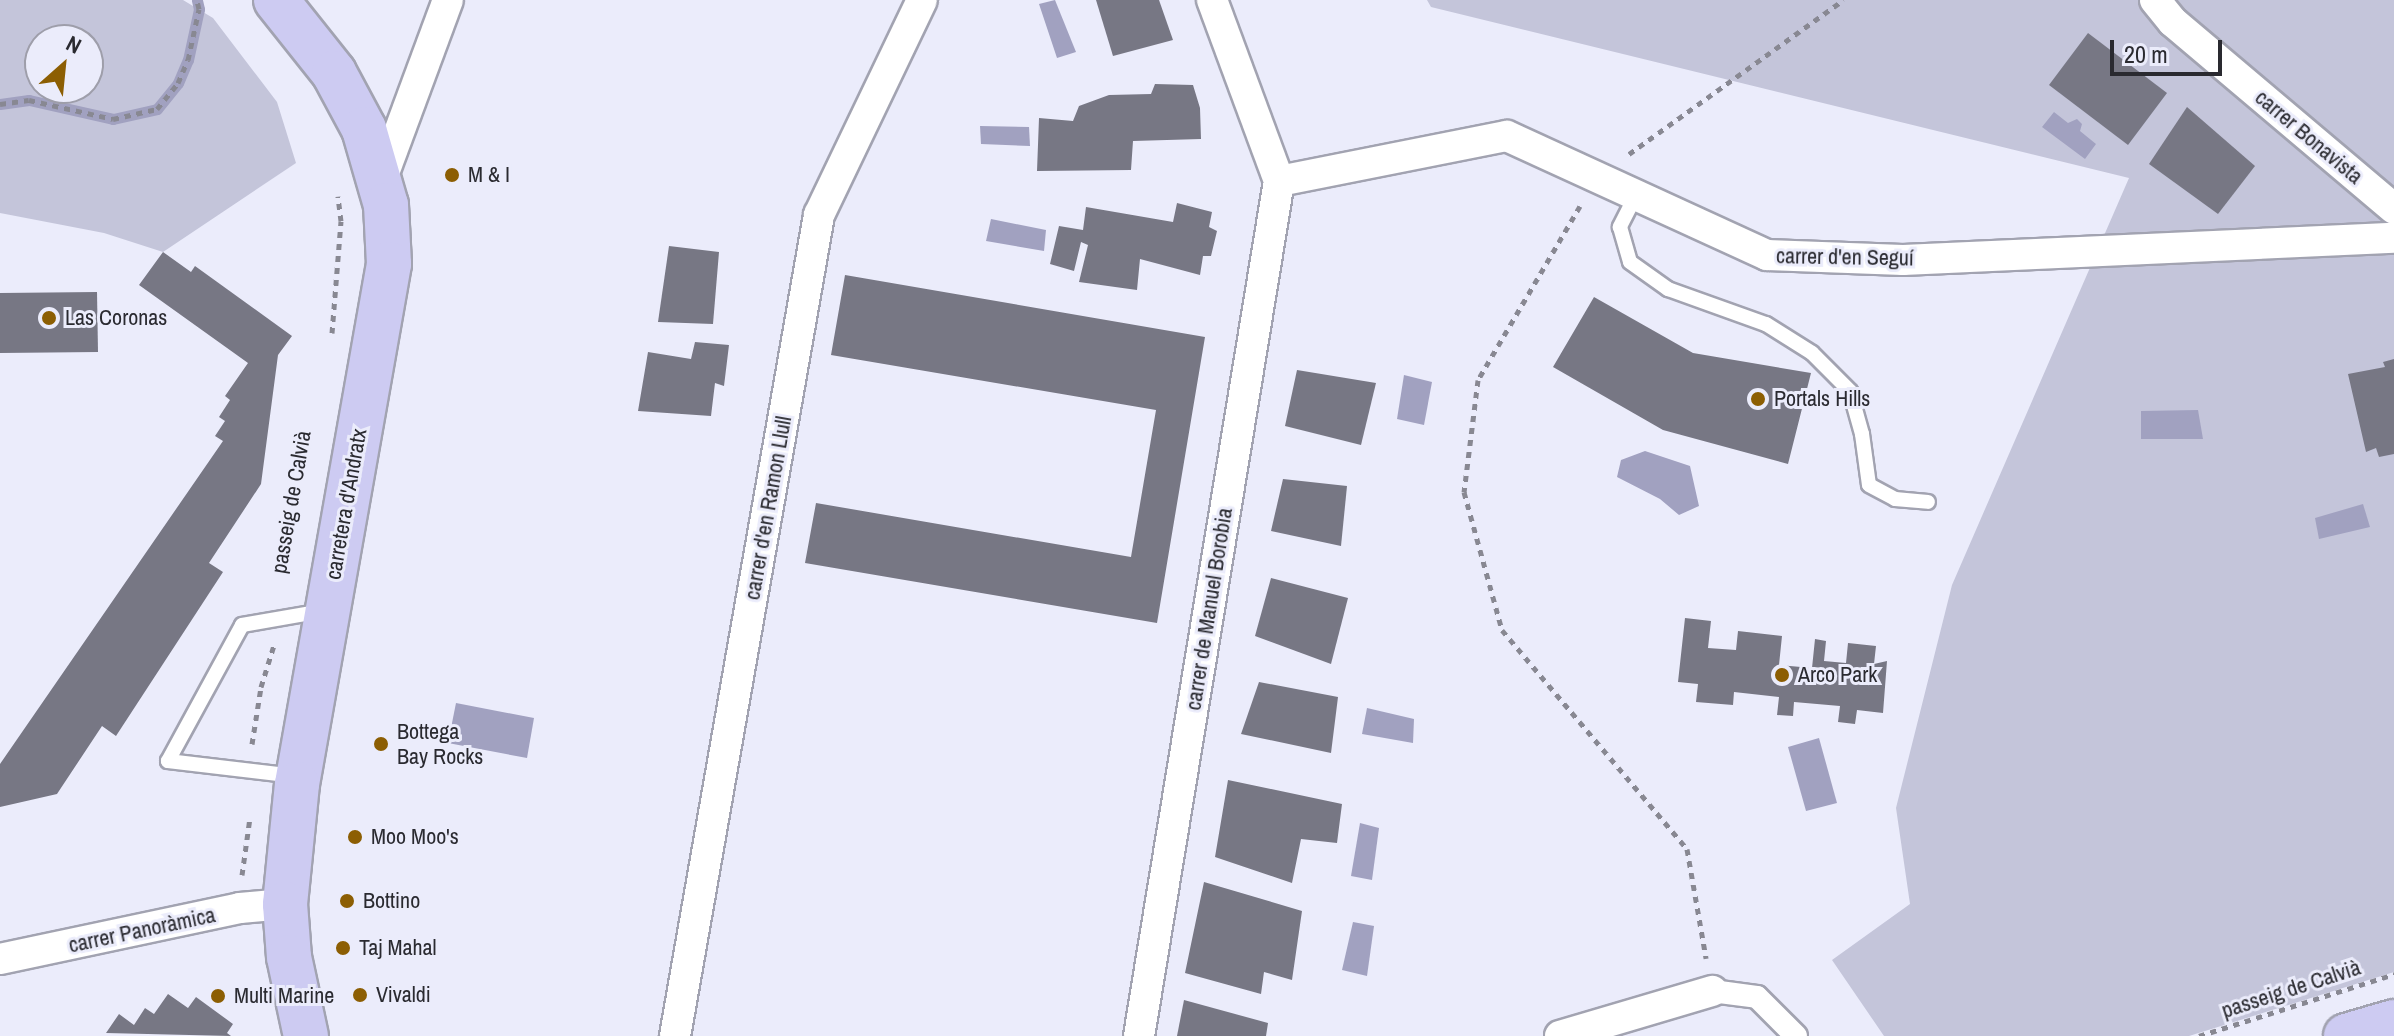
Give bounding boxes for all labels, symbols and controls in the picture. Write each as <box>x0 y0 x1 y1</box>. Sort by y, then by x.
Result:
north arrow <box>24 24 104 104</box>
scale bar <box>2114 24 2226 74</box>
text: N <box>61 28 87 61</box>
text: 20 m <box>2124 38 2168 70</box>
street label: carrer Bonavista <box>2250 84 2368 190</box>
place label: M & I <box>468 162 510 188</box>
marker: M & I <box>443 166 461 184</box>
street label: carrer d'en Seguí <box>1776 243 1914 271</box>
place label: Las Coronas <box>65 305 167 331</box>
marker: Las Coronas <box>40 309 58 327</box>
place label: Portals Hills <box>1774 386 1870 412</box>
marker: Portals Hills <box>1749 390 1767 408</box>
street label: carrer d'en Ramon Llull <box>739 414 797 602</box>
street label: carretera d'Andratx <box>320 426 372 582</box>
street label: passeig de Calvià <box>265 429 317 575</box>
street label: carrer de Manuel Borobia <box>1180 506 1238 712</box>
place label: Arco Park <box>1798 662 1877 688</box>
marker: Arco Park <box>1773 666 1791 684</box>
place label: Bottega Bay Rocks <box>397 718 483 770</box>
marker: Bottega Bay Rocks <box>372 735 390 753</box>
place label: Moo Moo's <box>371 824 459 850</box>
marker: Moo Moo's <box>346 828 364 846</box>
place label: Bottino <box>363 888 420 914</box>
marker: Bottino <box>338 892 356 910</box>
street label: carrer Panoràmica <box>66 902 218 958</box>
place label: Taj Mahal <box>359 935 437 961</box>
marker: Taj Mahal <box>334 939 352 957</box>
street label: passeig de Calvià <box>2218 954 2364 1024</box>
place label: Vivaldi <box>376 982 431 1008</box>
place label: Multi Marine <box>234 983 334 1009</box>
marker: Vivaldi <box>351 986 369 1004</box>
marker: Multi Marine <box>209 987 227 1005</box>

